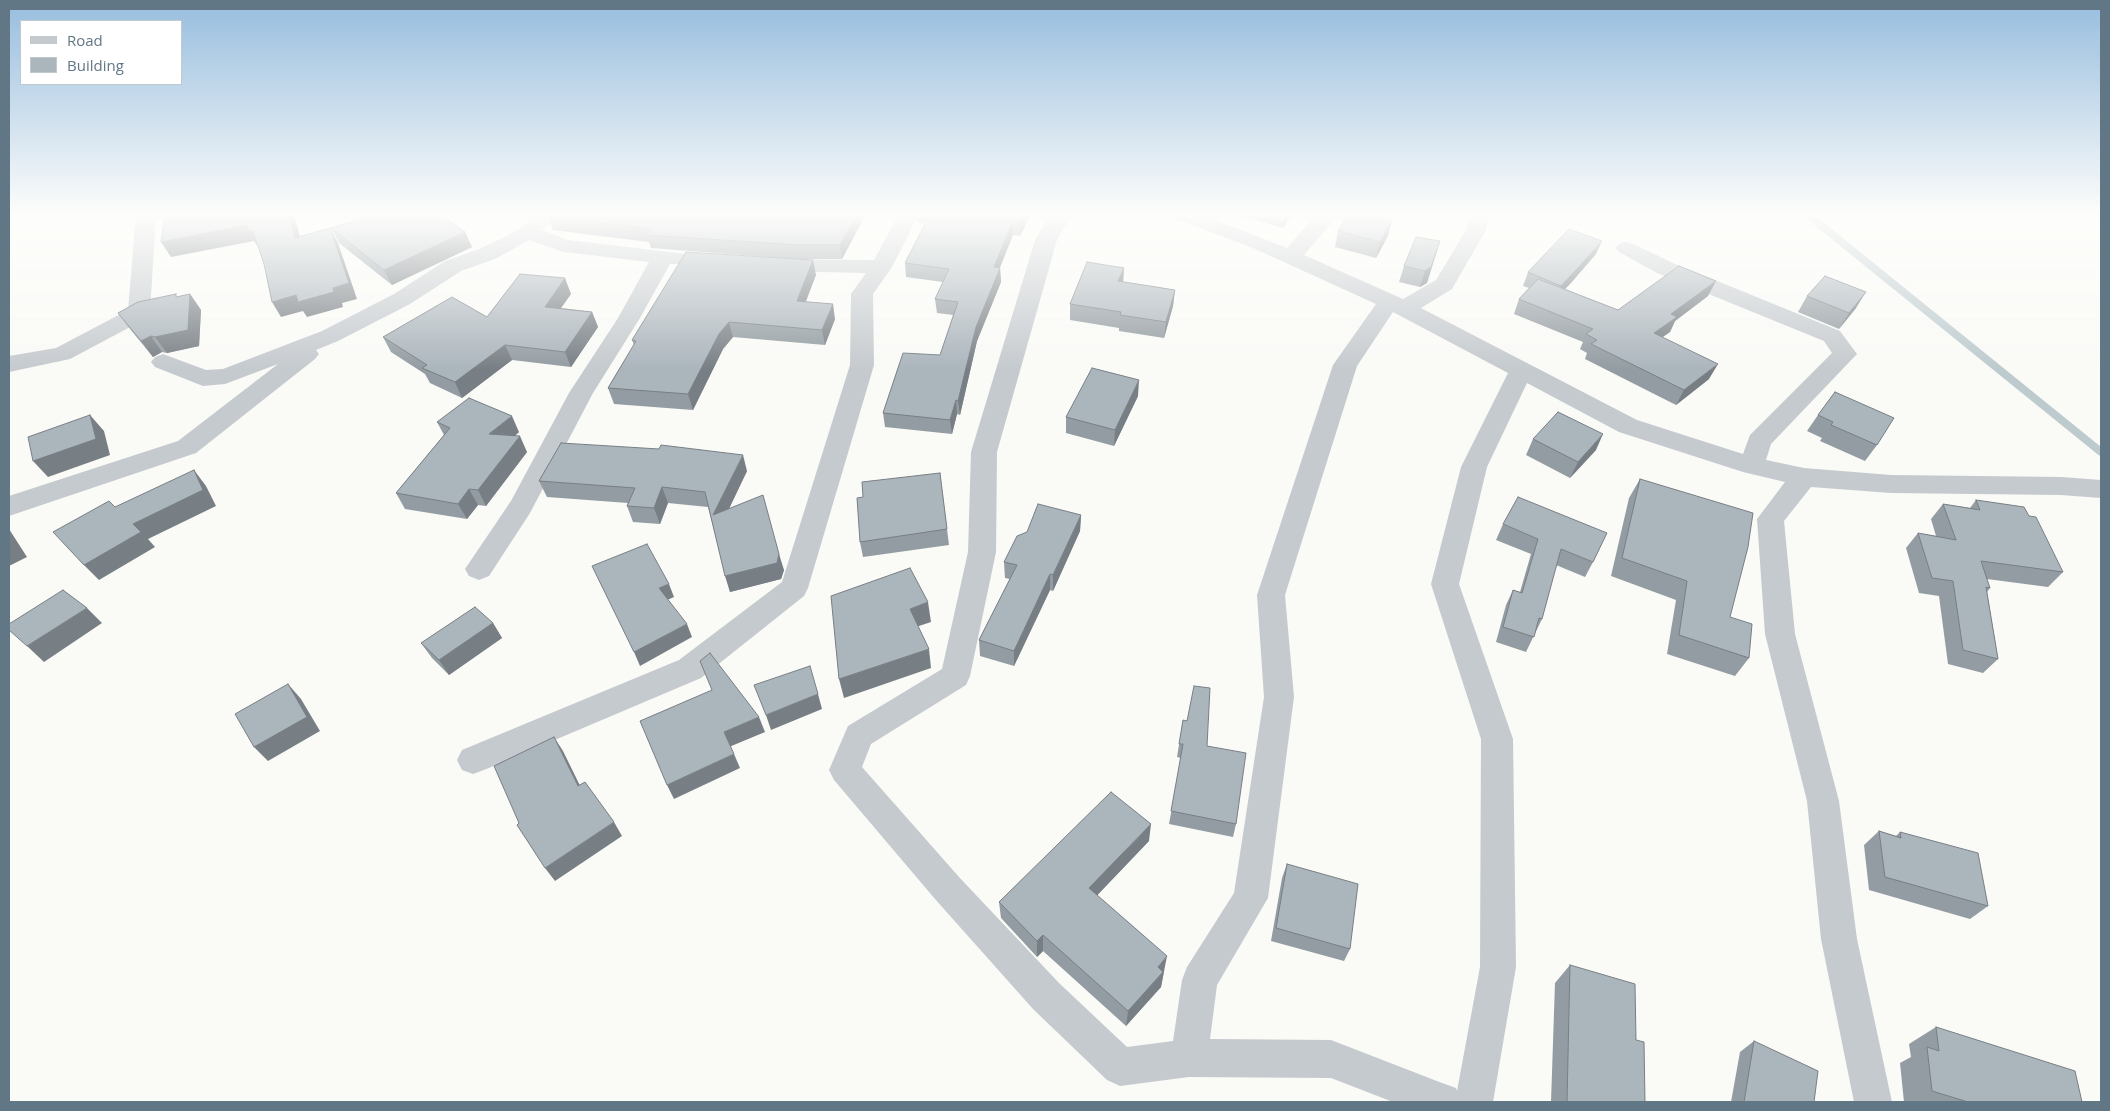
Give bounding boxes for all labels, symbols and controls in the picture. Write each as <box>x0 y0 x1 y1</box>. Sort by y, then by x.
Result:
legend <box>20 20 182 85</box>
text: Road <box>67 30 103 50</box>
text: Building <box>67 55 124 75</box>

